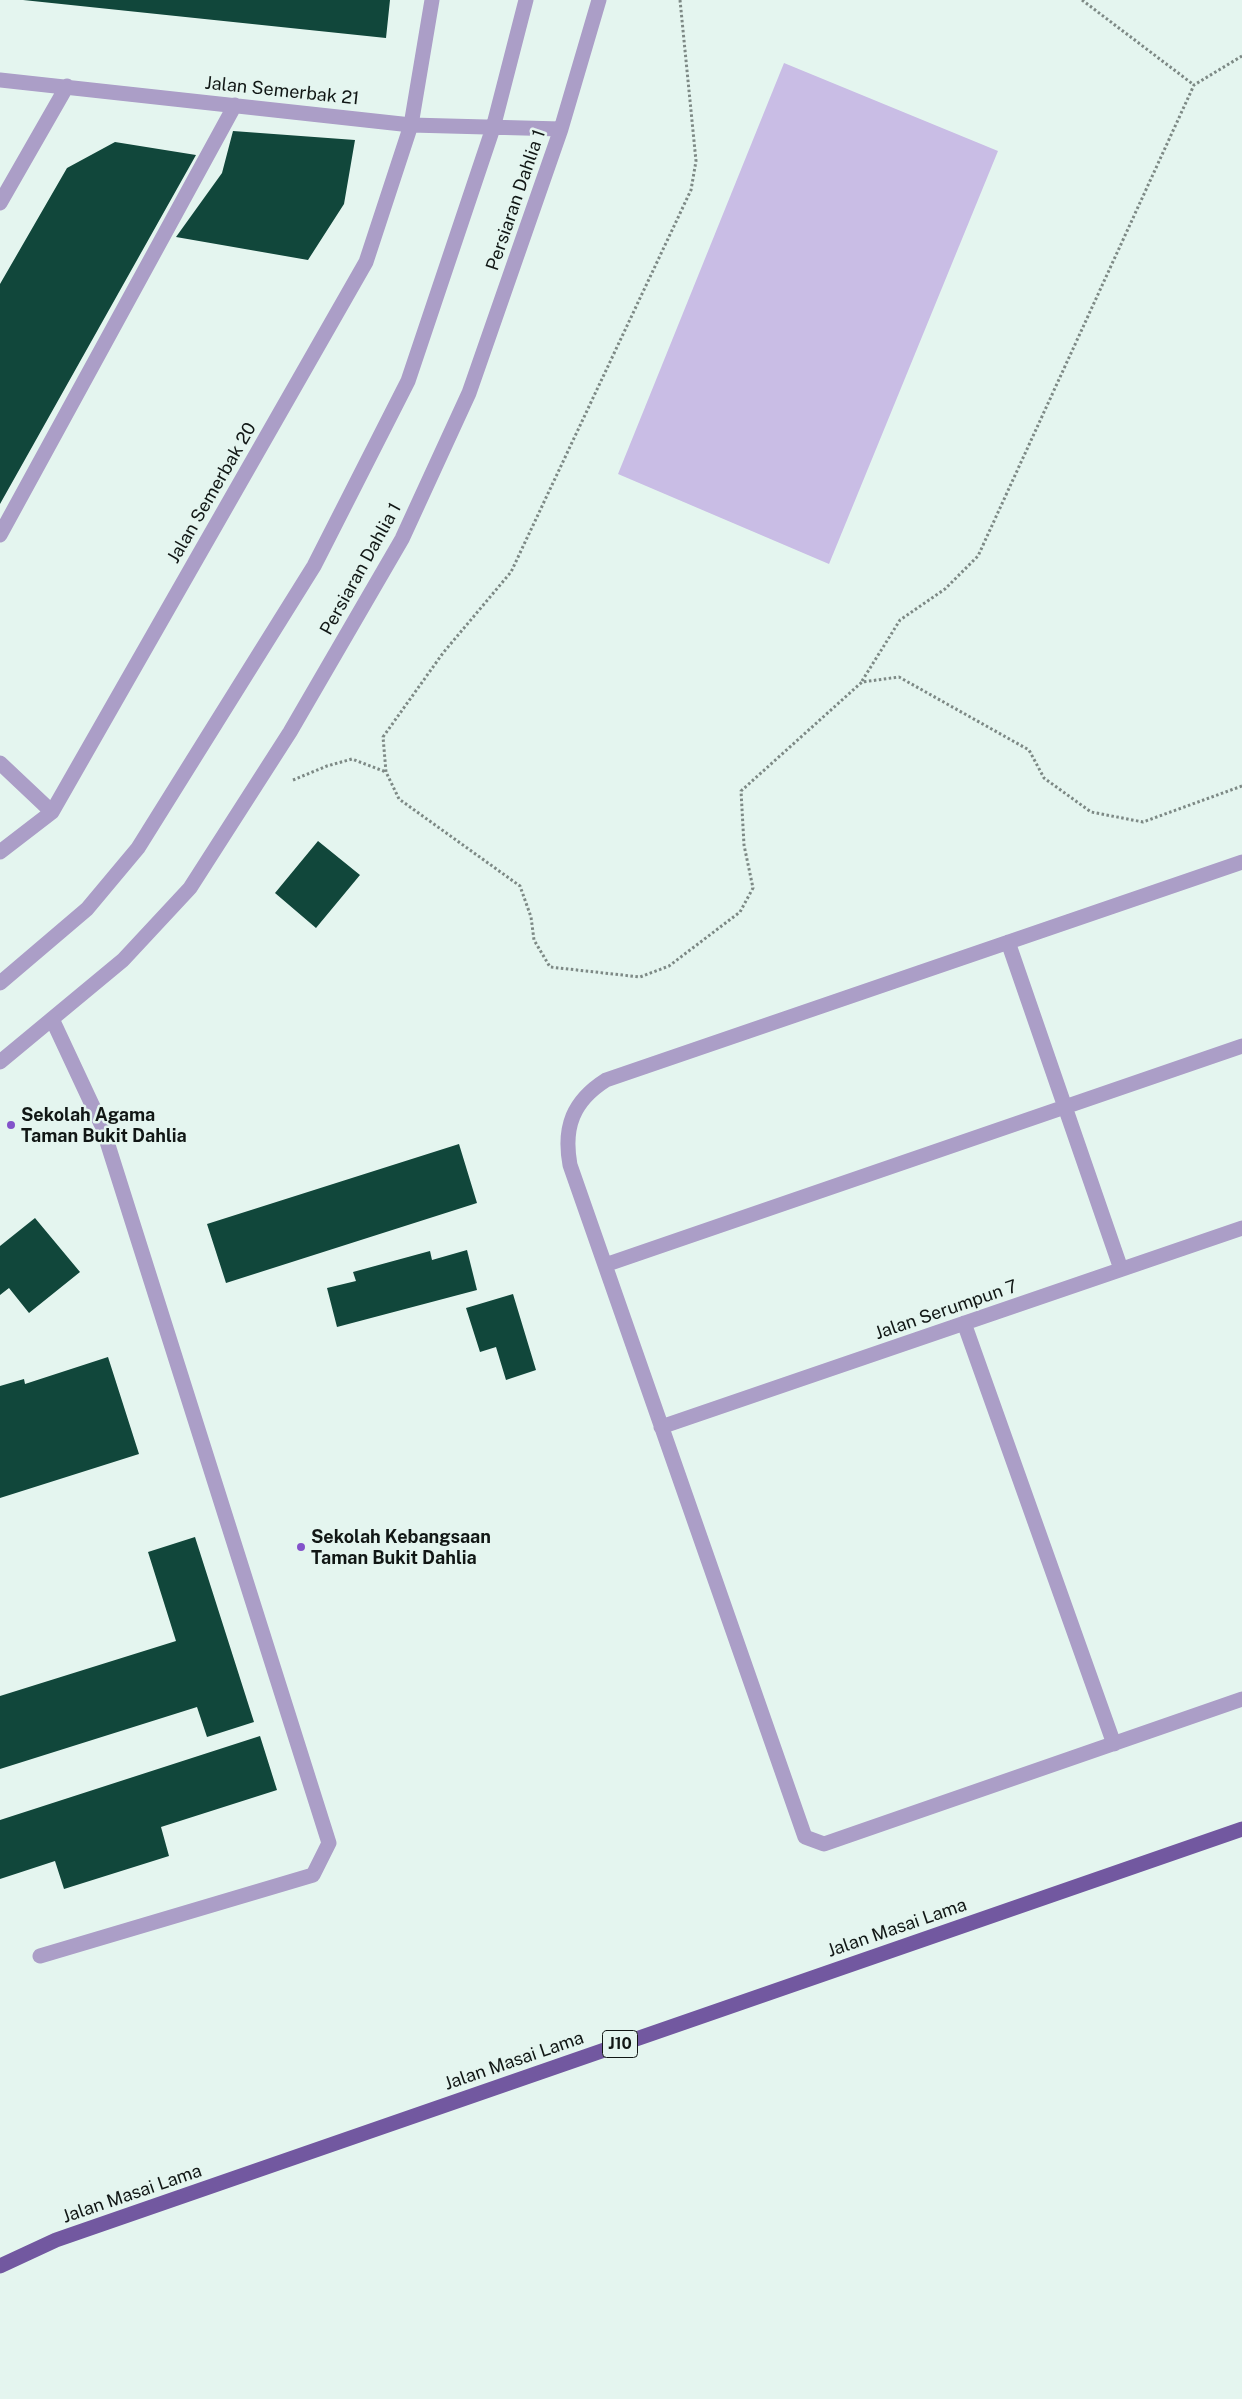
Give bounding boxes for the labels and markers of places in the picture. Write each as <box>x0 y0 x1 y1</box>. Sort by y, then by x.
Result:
place label: Sekolah Agama Taman Bukit Dahlia <box>21 1104 187 1146</box>
marker: Sekolah Agama Taman Bukit Dahlia <box>5 1119 17 1131</box>
place label: Sekolah Kebangsaan Taman Bukit Dahlia <box>311 1526 491 1568</box>
marker: Sekolah Kebangsaan Taman Bukit Dahlia <box>295 1541 307 1553</box>

